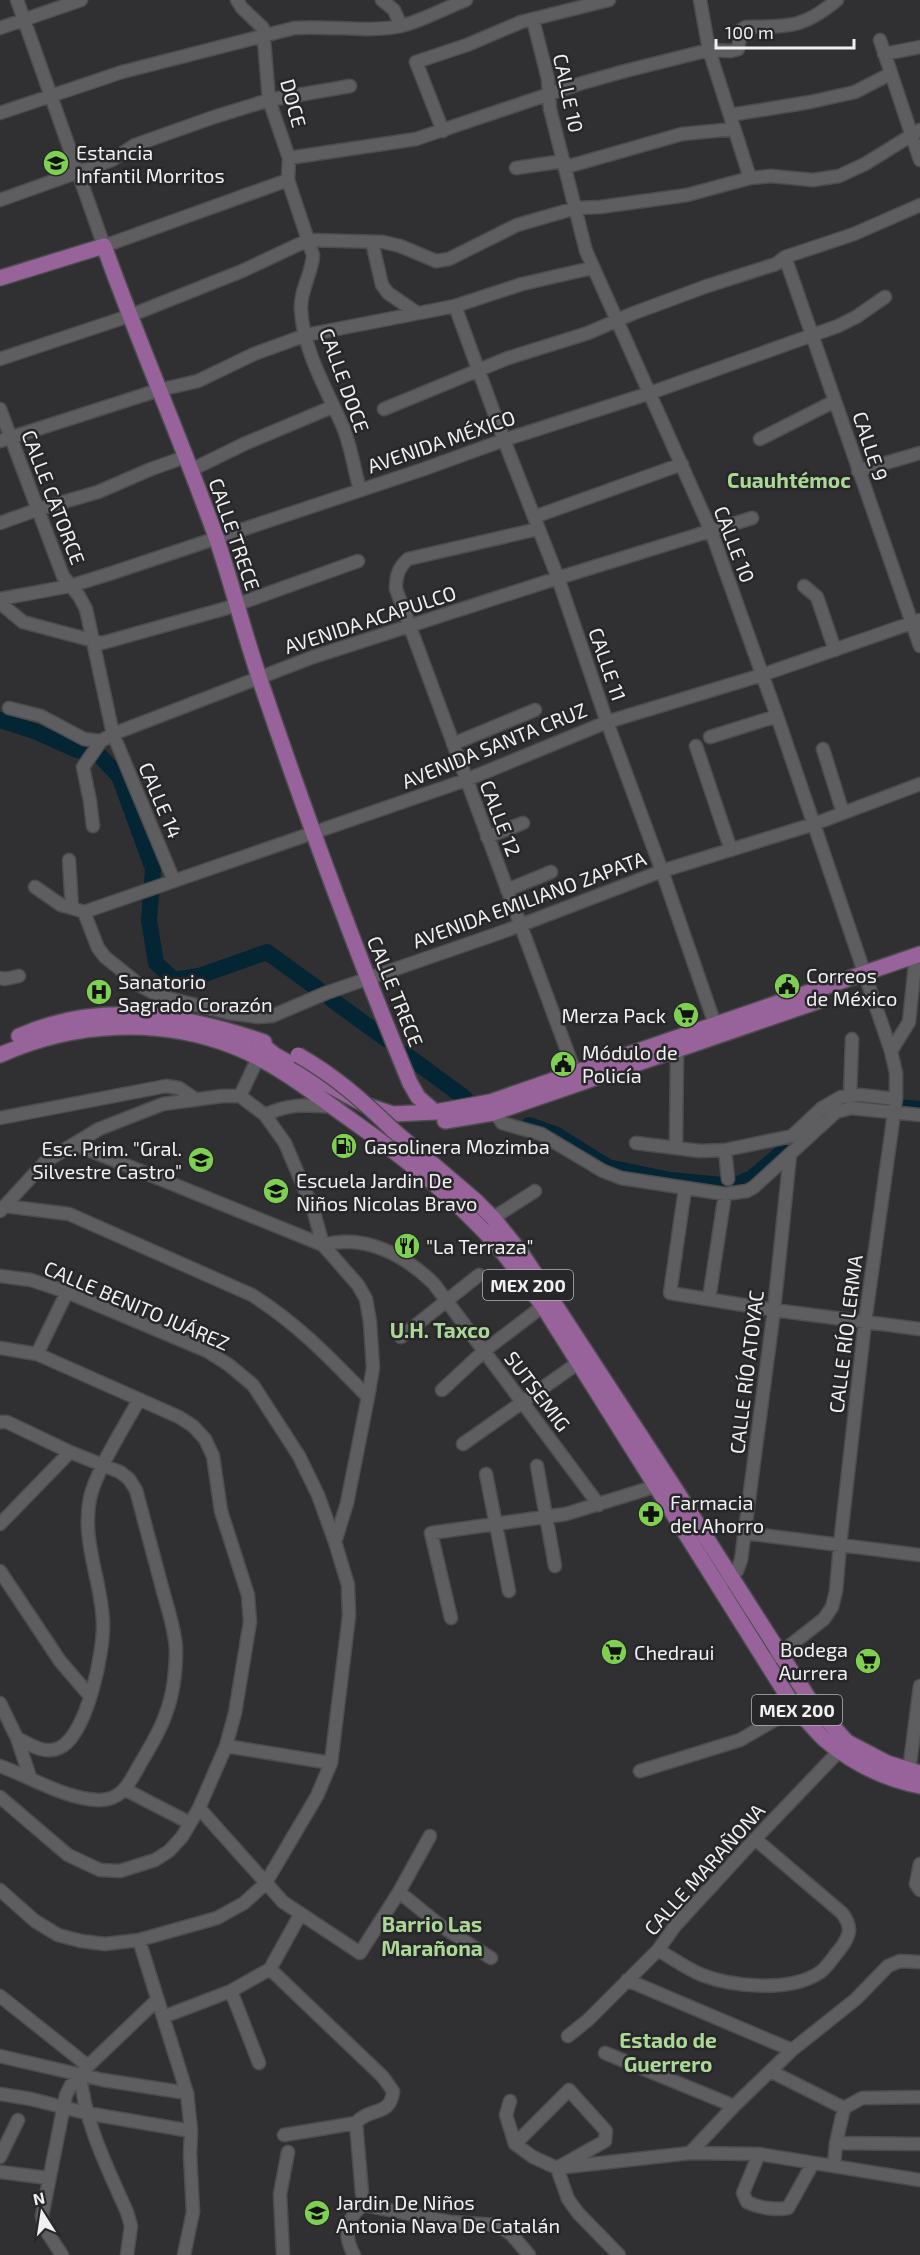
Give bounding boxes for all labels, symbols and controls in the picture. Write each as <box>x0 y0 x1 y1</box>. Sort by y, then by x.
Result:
scale bar <box>716 12 854 50</box>
text: 100 m <box>725 21 774 43</box>
street label: CALLE 10 <box>549 51 589 135</box>
street label: DOCE <box>276 76 312 130</box>
place label: Estancia Infantil Morritos <box>76 140 225 187</box>
school or university icon: Estancia Infantil Morritos <box>41 148 71 178</box>
street label: CALLE DOCE <box>315 325 375 435</box>
street label: AVENIDA MÉXICO <box>364 404 518 478</box>
street label: CALLE 9 <box>849 408 893 484</box>
street label: CALLE CATORCE <box>17 426 91 568</box>
district label: Cuauhtémoc <box>727 467 851 492</box>
street label: CALLE TRECE <box>205 475 265 593</box>
street label: CALLE 10 <box>709 502 761 586</box>
street label: AVENIDA ACAPULCO <box>281 580 459 658</box>
street label: CALLE 11 <box>584 624 632 704</box>
street label: AVENIDA SANTA CRUZ <box>398 697 590 793</box>
street label: CALLE 14 <box>134 758 188 842</box>
street label: CALLE 12 <box>476 777 526 859</box>
street label: AVENIDA EMILIANO ZAPATA <box>409 845 650 953</box>
street label: CALLE TRECE <box>363 932 429 1050</box>
place label: Correos de México <box>806 963 897 1010</box>
place label: Sanatorio Sagrado Corazón <box>118 969 273 1016</box>
public building icon: Correos de México <box>772 971 802 1001</box>
hospital icon: Sanatorio Sagrado Corazón <box>84 977 114 1007</box>
supermarket icon: Merza Pack <box>671 1000 701 1030</box>
place label: Merza Pack <box>561 1003 666 1027</box>
place label: Módulo de Policía <box>582 1040 678 1087</box>
public building icon: Módulo de Policía <box>548 1049 578 1079</box>
fuel station icon: Gasolinera Mozimba <box>329 1131 359 1161</box>
place label: Gasolinera Mozimba <box>364 1134 550 1158</box>
place label: Esc. Prim. "Gral. Silvestre Castro" <box>32 1136 182 1183</box>
school or university icon: Esc. Prim. "Gral. Silvestre Castro" <box>186 1145 216 1175</box>
place label: Escuela Jardin De Niños Nicolas Bravo <box>296 1168 477 1215</box>
school or university icon: Escuela Jardin De Niños Nicolas Bravo <box>261 1176 291 1206</box>
restaurant icon: "La Terraza" <box>392 1231 422 1261</box>
place label: "La Terraza" <box>426 1234 533 1258</box>
street label: CALLE RÍO LERMA <box>823 1253 867 1415</box>
street label: CALLE BENITO JUÁREZ <box>41 1255 233 1355</box>
road number: MEX 200 <box>483 1270 573 1300</box>
street label: CALLE RÍO ATOYAC <box>724 1289 768 1455</box>
district label: U.H. Taxco <box>390 1317 490 1342</box>
street label: SUTSEMIG <box>500 1346 576 1436</box>
place label: Farmacia del Ahorro <box>670 1490 764 1537</box>
pharmacy icon: Farmacia del Ahorro <box>636 1499 666 1529</box>
supermarket icon: Chedraui <box>599 1637 629 1667</box>
place label: Bodega Aurrera <box>779 1637 848 1684</box>
place label: Chedraui <box>634 1640 715 1664</box>
supermarket icon: Bodega Aurrera <box>853 1646 883 1676</box>
road number: MEX 200 <box>752 1695 842 1725</box>
street label: CALLE MARAÑONA <box>639 1798 770 1940</box>
district label: Barrio Las Marañona <box>381 1911 483 1960</box>
district label: Estado de Guerrero <box>619 2027 717 2076</box>
north arrow <box>12 2183 72 2243</box>
text: N <box>31 2187 46 2208</box>
place label: Jardin De Niños Antonia Nava De Catalán <box>336 2190 560 2237</box>
school or university icon: Jardin De Niños Antonia Nava De Catalán <box>302 2198 332 2228</box>

